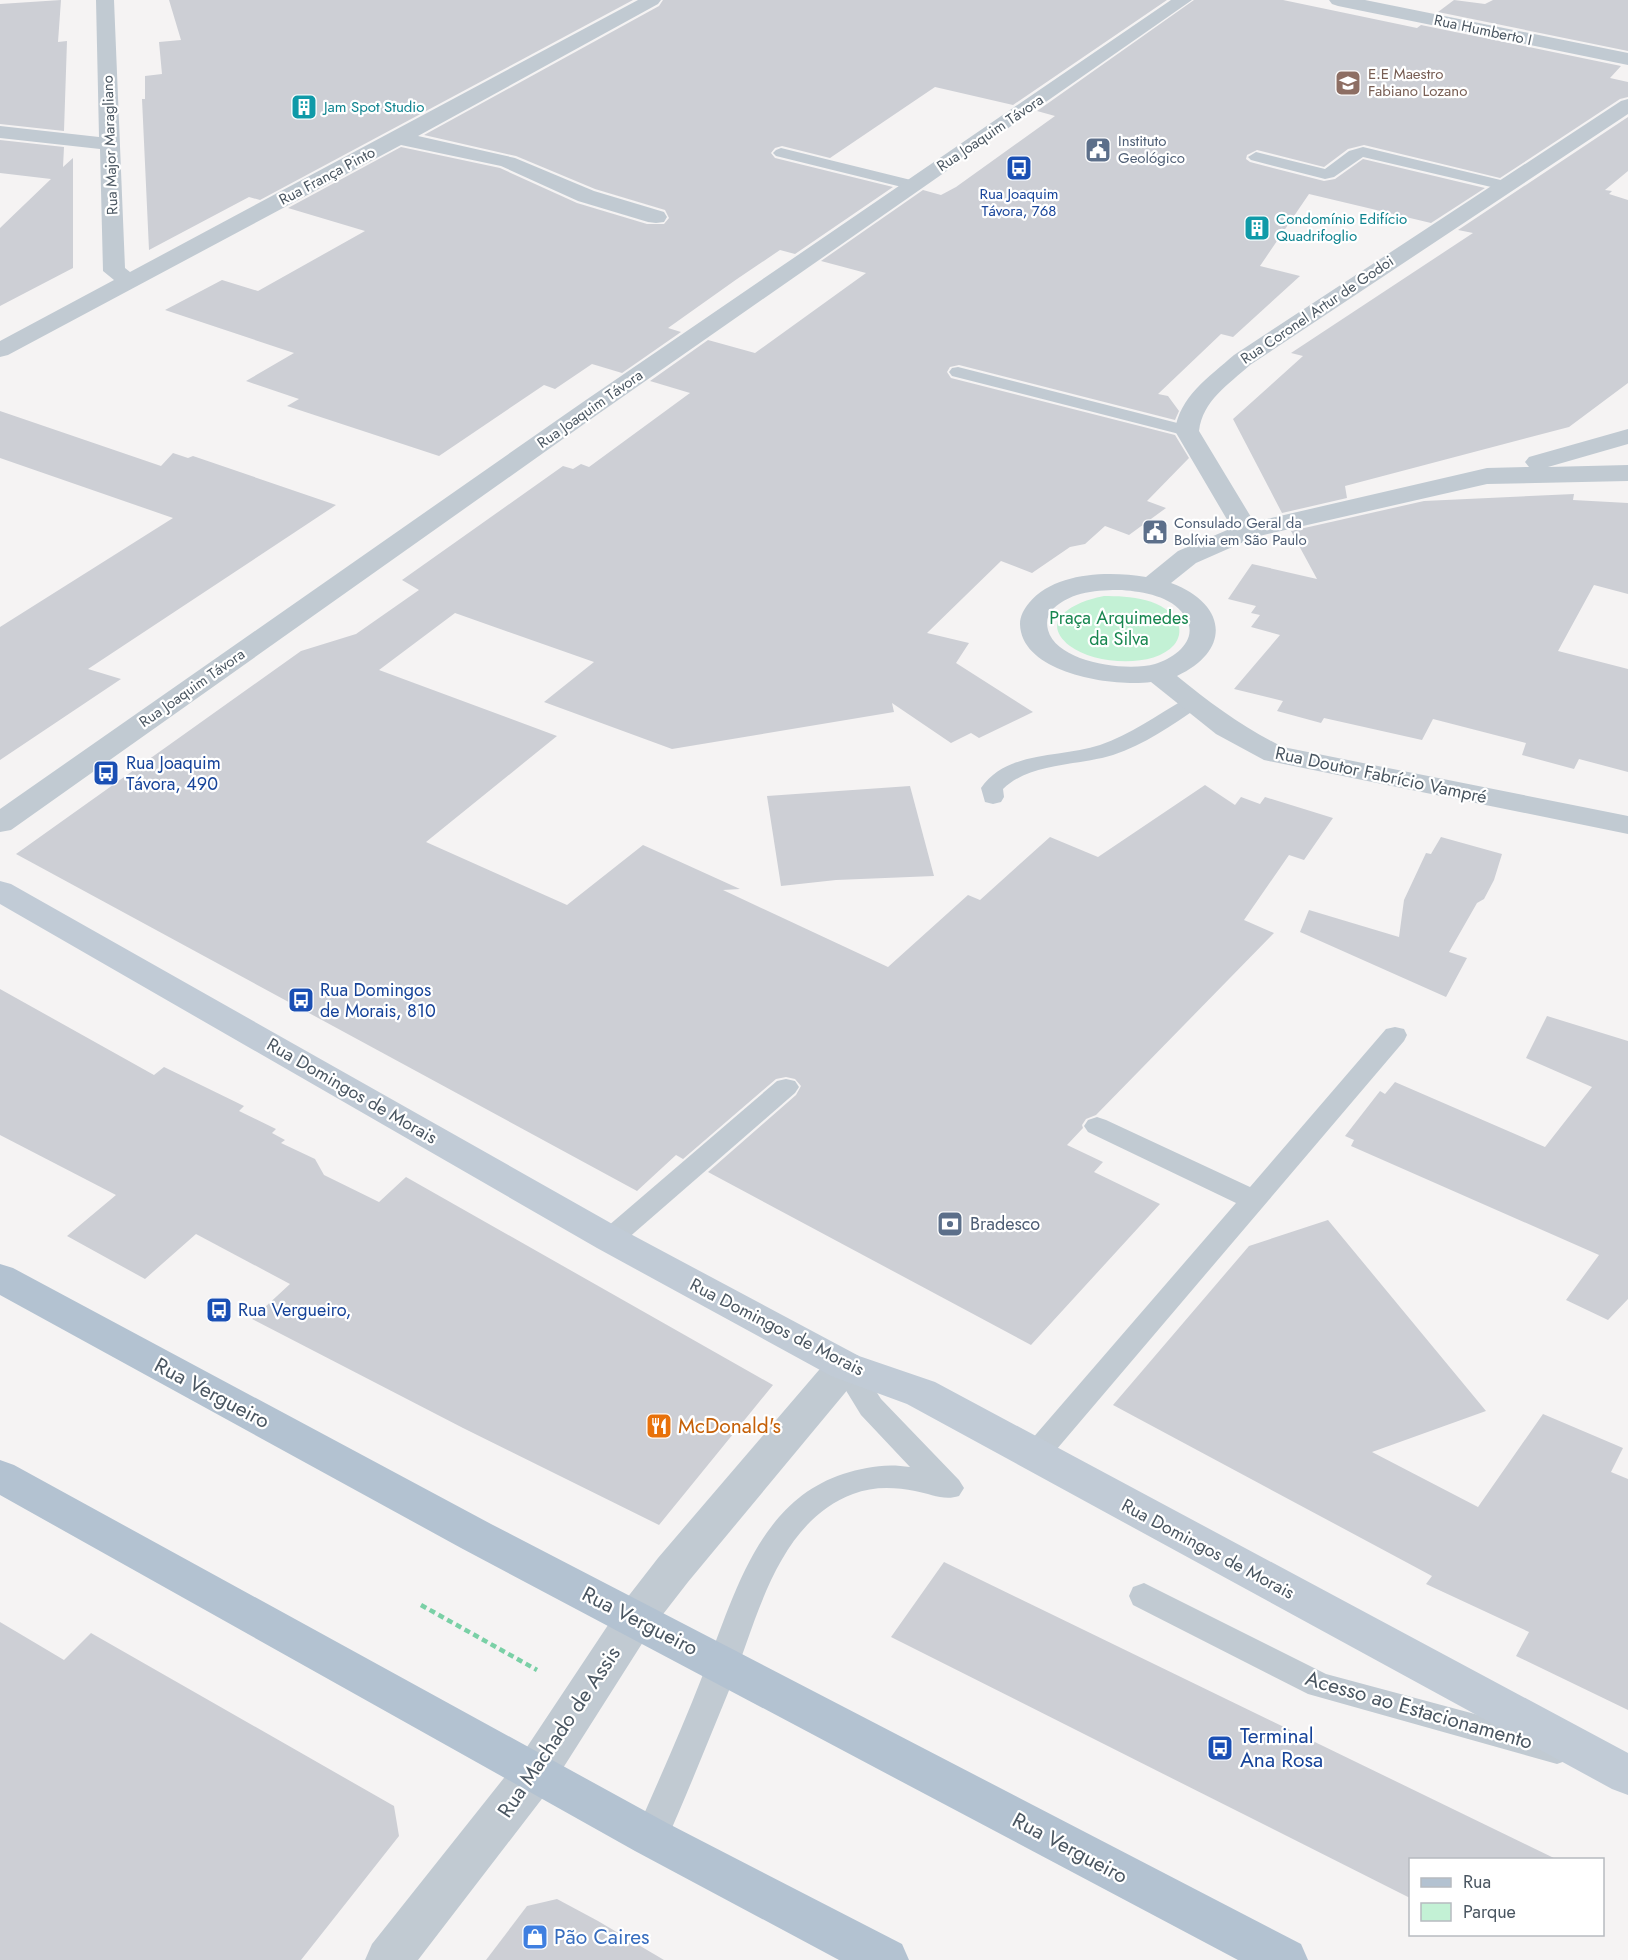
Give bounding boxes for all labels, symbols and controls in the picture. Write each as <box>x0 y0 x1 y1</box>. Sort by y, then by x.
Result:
street label: Rua Humberto I <box>1432 9 1534 51</box>
place label: E.E Maestro Fabiano Lozano <box>1368 63 1467 102</box>
school or university icon: E.E Maestro Fabiano Lozano <box>1333 68 1363 98</box>
street label: Rua Major Maragliano <box>97 75 123 215</box>
street label: Rua Joaquim Távora <box>932 89 1048 177</box>
building icon: Jam Spot Studio <box>289 92 319 122</box>
place label: Jam Spot Studio <box>322 96 424 118</box>
place label: Instituto Geológico <box>1118 130 1185 169</box>
public building icon: Instituto Geológico <box>1083 135 1113 165</box>
street label: Rua França Pinto <box>275 141 379 211</box>
bus stop icon: Rua Joaquim Távora, 768 <box>1004 153 1034 183</box>
place label: Rua Joaquim Távora, 768 <box>979 183 1059 222</box>
place label: Condomínio Edifício Quadrifoglio <box>1276 208 1407 247</box>
building icon: Condomínio Edifício Quadrifoglio <box>1242 213 1272 243</box>
street label: Rua Coronel Artur de Godoi <box>1236 250 1398 370</box>
street label: Rua Joaquim Távora <box>533 364 647 454</box>
place label: Consulado Geral da Bolívia em São Paulo <box>1174 512 1307 551</box>
public building icon: Consulado Geral da Bolívia em São Paulo <box>1140 517 1170 547</box>
park label: Praça Arquimedes da Silva <box>1049 605 1189 652</box>
street label: Rua Joaquim Távora <box>135 643 249 733</box>
street label: Rua Doutor Fabrício Vampré <box>1273 740 1489 810</box>
place label: Rua Joaquim Távora, 490 <box>126 750 221 797</box>
bus stop icon: Rua Joaquim Távora, 490 <box>91 758 121 788</box>
place label: Rua Domingos de Morais, 810 <box>320 977 436 1024</box>
bus stop icon: Rua Domingos de Morais, 810 <box>286 985 316 1015</box>
street label: Rua Domingos de Morais <box>262 1032 442 1150</box>
bank icon: Bradesco <box>935 1209 965 1239</box>
place label: Bradesco <box>970 1211 1040 1237</box>
street label: Rua Domingos de Morais <box>685 1272 869 1382</box>
bus stop icon: Rua Vergueiro, <box>204 1295 234 1325</box>
place label: Rua Vergueiro, <box>238 1297 351 1323</box>
street label: Rua Vergueiro <box>149 1350 275 1436</box>
restaurant icon: McDonald's <box>644 1411 674 1441</box>
place label: McDonald's <box>678 1411 781 1441</box>
street label: Rua Domingos de Morais <box>1117 1492 1299 1606</box>
street label: Rua Vergueiro <box>577 1579 703 1663</box>
street label: Rua Machado de Assis <box>490 1640 628 1824</box>
street label: Acesso ao Estacionamento <box>1302 1663 1536 1757</box>
place label: Terminal Ana Rosa <box>1240 1721 1323 1775</box>
bus stop icon: Terminal Ana Rosa <box>1205 1733 1235 1763</box>
street label: Rua Vergueiro <box>1007 1805 1133 1891</box>
legend <box>1409 1858 1604 1936</box>
text: Rua <box>1463 1869 1491 1895</box>
text: Parque <box>1463 1899 1516 1925</box>
shop icon: Pão Caires <box>520 1922 550 1952</box>
place label: Pão Caires <box>554 1922 650 1952</box>

